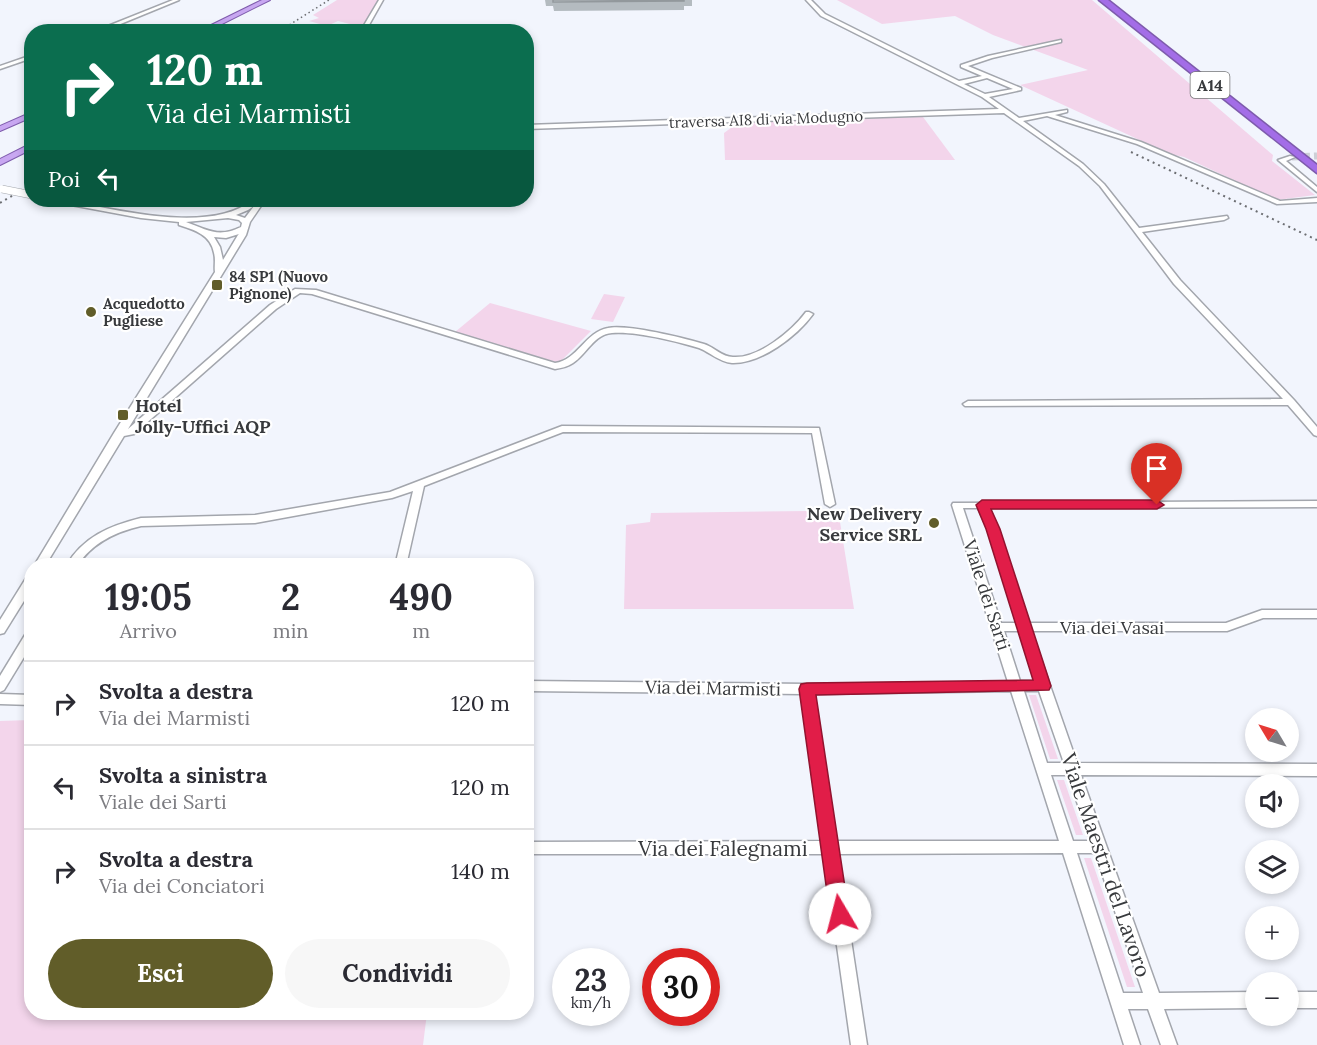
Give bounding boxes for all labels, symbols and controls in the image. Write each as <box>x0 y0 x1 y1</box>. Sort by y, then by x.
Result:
text: 120 m <box>147 43 263 97</box>
icon: right <box>48 48 126 126</box>
road number: A14 <box>1190 72 1230 98</box>
text: Via dei Marmisti <box>147 96 351 130</box>
street label: traversa AI8 di via Modugno <box>669 106 864 132</box>
icon: left <box>92 162 125 195</box>
text: Poi <box>48 165 80 193</box>
place label: 84 SP1 (Nuovo Pignone) <box>229 267 329 304</box>
marker: 84 SP1 (Nuovo Pignone) <box>210 278 224 292</box>
place label: Acquedotto Pugliese <box>103 294 185 330</box>
marker: Acquedotto Pugliese <box>84 305 98 319</box>
place label: Hotel Jolly-Uffici AQP <box>135 394 271 438</box>
marker: Hotel Jolly-Uffici AQP <box>116 408 130 422</box>
pin <box>1131 443 1182 505</box>
icon: arrive <box>1140 452 1173 485</box>
place label: New Delivery Service SRL <box>807 502 922 546</box>
marker: New Delivery Service SRL <box>927 516 941 530</box>
street label: Viale dei Sarti <box>958 536 1016 653</box>
text: 19:05 <box>105 574 192 620</box>
text: 2 <box>281 574 300 620</box>
text: 490 <box>390 574 453 620</box>
street label: Via dei Vasai <box>1059 616 1164 639</box>
text: Arrivo <box>120 618 177 643</box>
text: min <box>273 618 309 643</box>
text: m <box>412 618 430 643</box>
street label: Via dei Marmisti <box>644 675 781 701</box>
text: Svolta a destra <box>99 677 253 705</box>
icon: right <box>48 687 81 720</box>
text: 120 m <box>451 689 510 717</box>
text: Via dei Marmisti <box>99 705 250 730</box>
north arrow <box>1245 708 1299 762</box>
map controls <box>1245 708 1299 1026</box>
street label: Viale Maestri del Lavoro <box>1055 749 1157 980</box>
text: Svolta a sinistra <box>99 761 267 789</box>
icon: left <box>48 771 81 804</box>
text: 120 m <box>451 773 510 801</box>
button: sound <box>1245 774 1299 828</box>
text: Viale dei Sarti <box>99 789 227 814</box>
street label: Via dei Falegnami <box>637 835 808 862</box>
button: layers <box>1245 840 1299 894</box>
text: Svolta a destra <box>99 845 253 873</box>
icon: right <box>48 855 81 888</box>
text: 140 m <box>451 857 510 885</box>
text: Via dei Conciatori <box>99 873 265 898</box>
position arrow <box>808 882 872 946</box>
button: + <box>1245 906 1299 960</box>
button: Esci <box>48 939 273 1008</box>
button: Condividi <box>285 939 510 1008</box>
speed limit sign: 30 <box>642 948 720 1026</box>
text: 23 <box>575 961 607 999</box>
button: − <box>1245 972 1299 1026</box>
text: km/h <box>571 993 611 1012</box>

